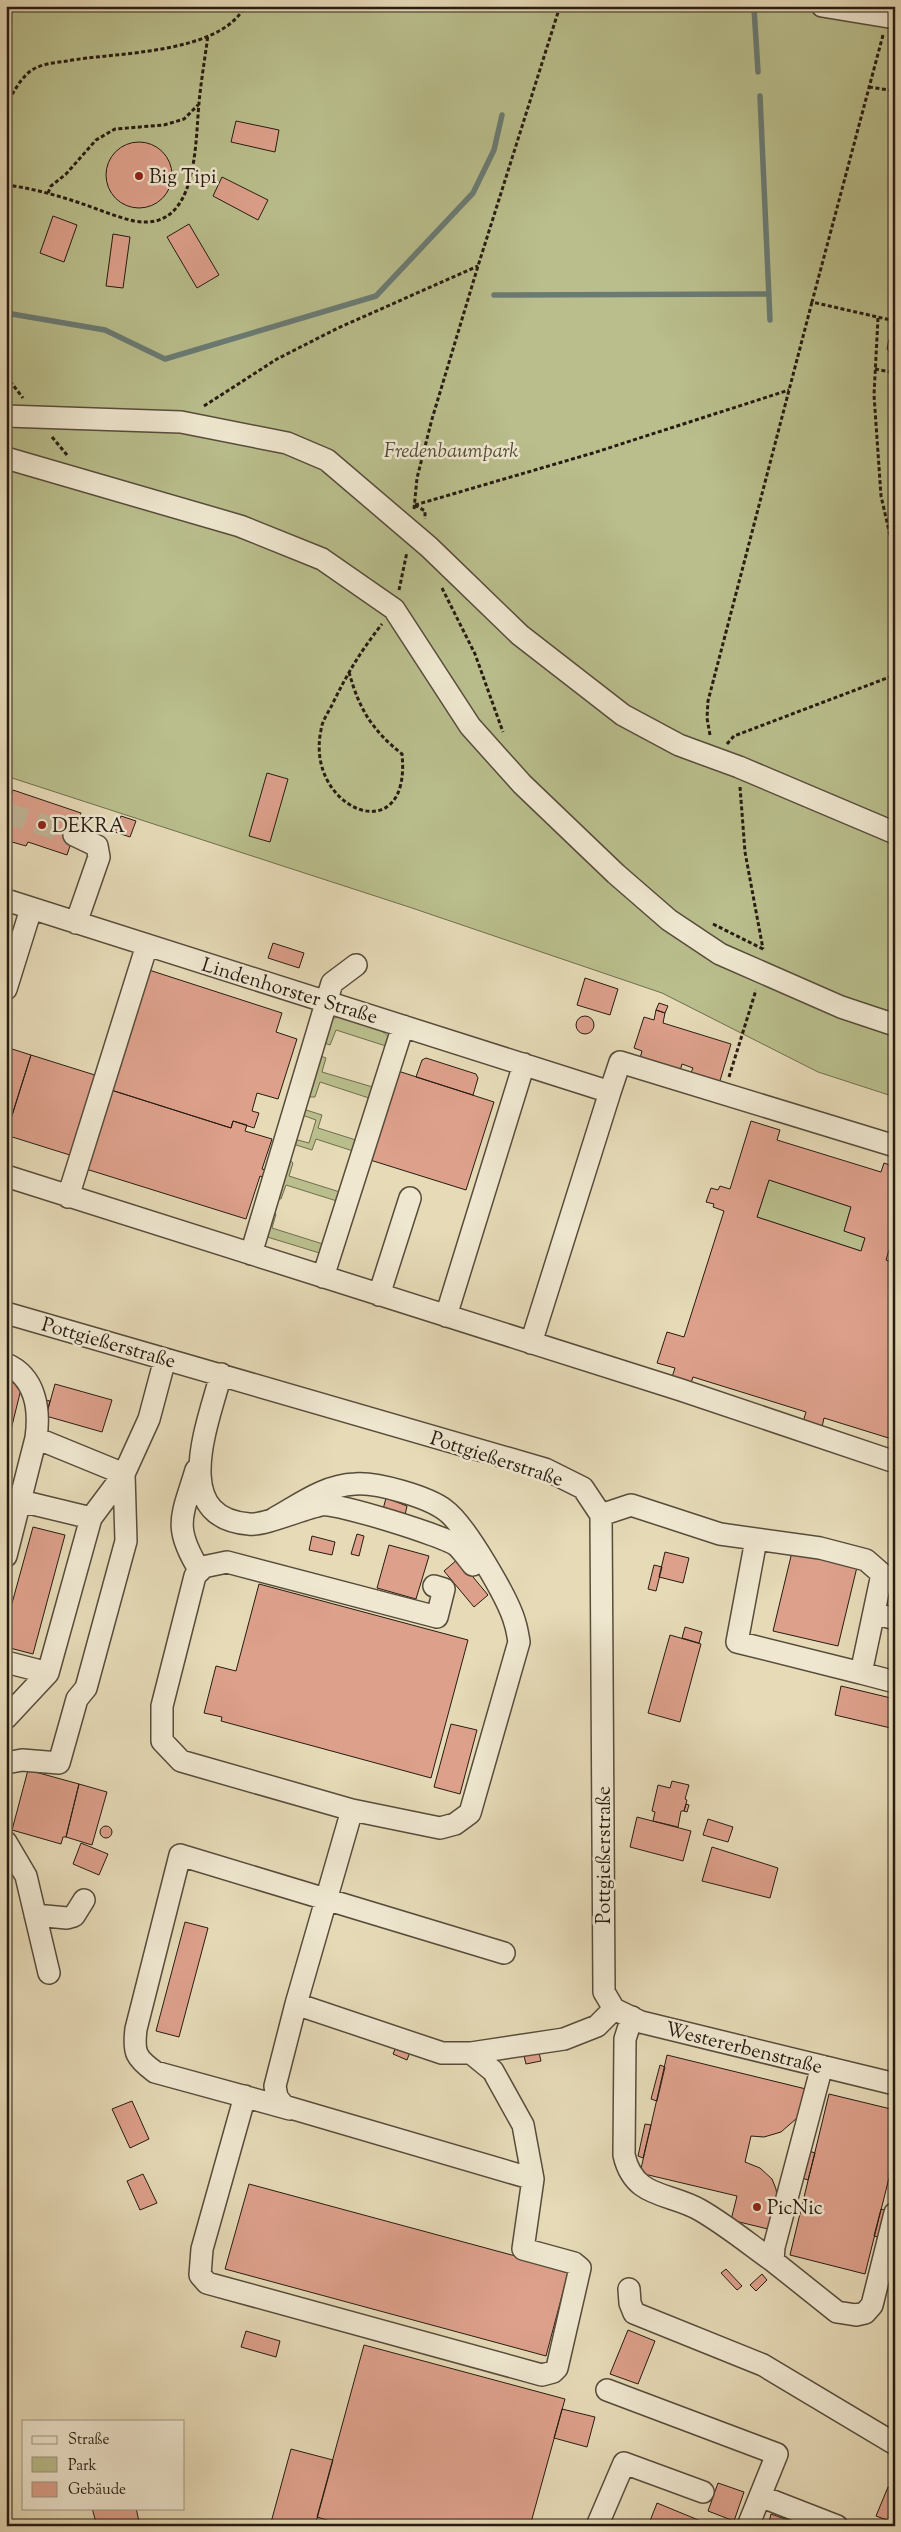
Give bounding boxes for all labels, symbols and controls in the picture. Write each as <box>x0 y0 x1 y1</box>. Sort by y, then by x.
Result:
place label: Big Tipi <box>149 164 217 193</box>
marker: Big Tipi <box>133 170 145 182</box>
park label: Fredenbaumpark <box>384 438 518 467</box>
place label: DEKRA <box>52 813 125 842</box>
marker: DEKRA <box>36 819 48 831</box>
street label: Lindenhorster Straße <box>198 952 381 1033</box>
street label: Pottgießerstraße <box>38 1311 179 1377</box>
street label: Pottgießerstraße <box>426 1425 566 1496</box>
street label: Pottgießerstraße <box>591 1786 620 1924</box>
street label: Westererbenstraße <box>662 2016 825 2083</box>
place label: PicNic <box>767 2195 823 2224</box>
marker: PicNic <box>751 2201 763 2213</box>
legend <box>22 2420 185 2510</box>
text: Straße <box>68 2430 110 2451</box>
text: Park <box>68 2456 97 2477</box>
text: Gebäude <box>68 2480 126 2501</box>

